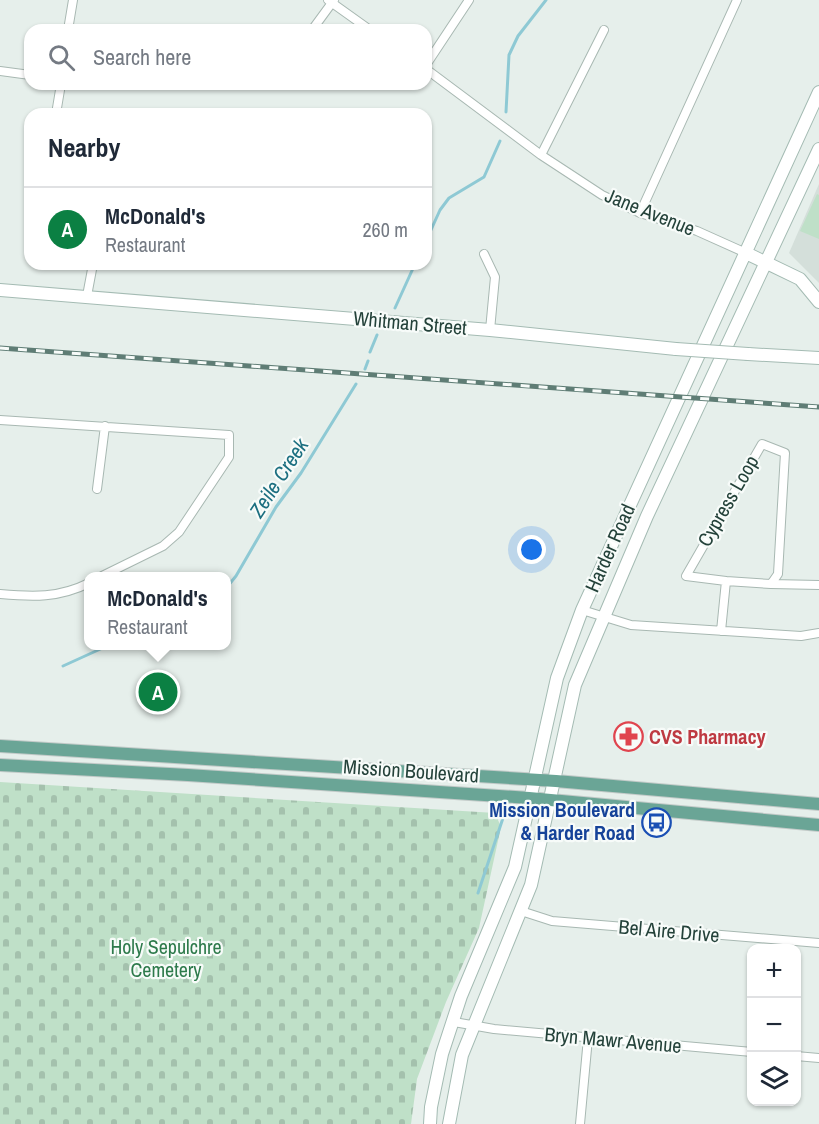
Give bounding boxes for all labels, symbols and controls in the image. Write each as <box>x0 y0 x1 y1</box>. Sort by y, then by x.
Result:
search box <box>24 24 432 90</box>
icon: search <box>45 41 78 74</box>
text: Search here <box>93 42 191 72</box>
text: Nearby <box>48 130 120 165</box>
street label: Jane Avenue <box>601 181 699 242</box>
text: McDonald's <box>105 201 206 231</box>
text: A <box>62 216 73 243</box>
text: 260 m <box>362 216 408 243</box>
text: Restaurant <box>105 231 185 258</box>
street label: Whitman Street <box>352 304 468 341</box>
water label: Zeile Creek <box>242 431 316 524</box>
street label: Cypress Loop <box>691 450 765 551</box>
street label: Harder Road <box>578 499 641 596</box>
your location <box>517 535 546 564</box>
popup <box>84 572 231 650</box>
text: McDonald's <box>107 583 208 613</box>
text: Restaurant <box>107 613 187 640</box>
pin: A <box>138 670 178 714</box>
pharmacy icon: CVS Pharmacy <box>612 721 644 753</box>
place label: CVS Pharmacy <box>649 723 767 750</box>
street label: Mission Boulevard <box>342 752 480 789</box>
place label: Mission Boulevard & Harder Road <box>489 796 635 846</box>
bus stop icon: Mission Boulevard & Harder Road <box>640 806 672 838</box>
street label: Bel Aire Drive <box>617 913 721 948</box>
park label: Holy Sepulchre Cemetery <box>110 933 222 983</box>
map controls <box>747 944 801 1106</box>
button: + <box>747 944 801 998</box>
button: − <box>747 998 801 1052</box>
street label: Bryn Mawr Avenue <box>543 1020 683 1059</box>
button: layers <box>747 1052 801 1106</box>

